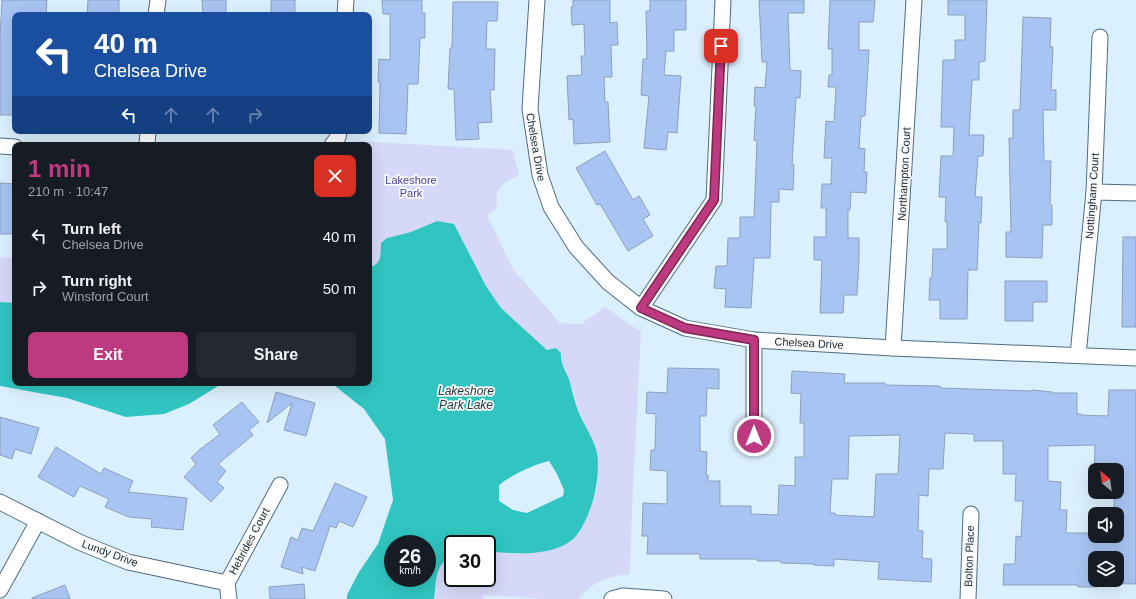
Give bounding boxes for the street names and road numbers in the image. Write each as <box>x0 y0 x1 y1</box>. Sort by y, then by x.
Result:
street label: Chelsea Drive <box>524 112 548 182</box>
street label: Northampton Court <box>896 127 912 221</box>
street label: Nottingham Court <box>1083 153 1101 239</box>
street label: Chelsea Drive <box>774 335 844 351</box>
street label: Hebrides Court <box>226 506 272 576</box>
street label: Bolton Place <box>962 525 976 587</box>
street label: Lundy Drive <box>80 537 140 569</box>

